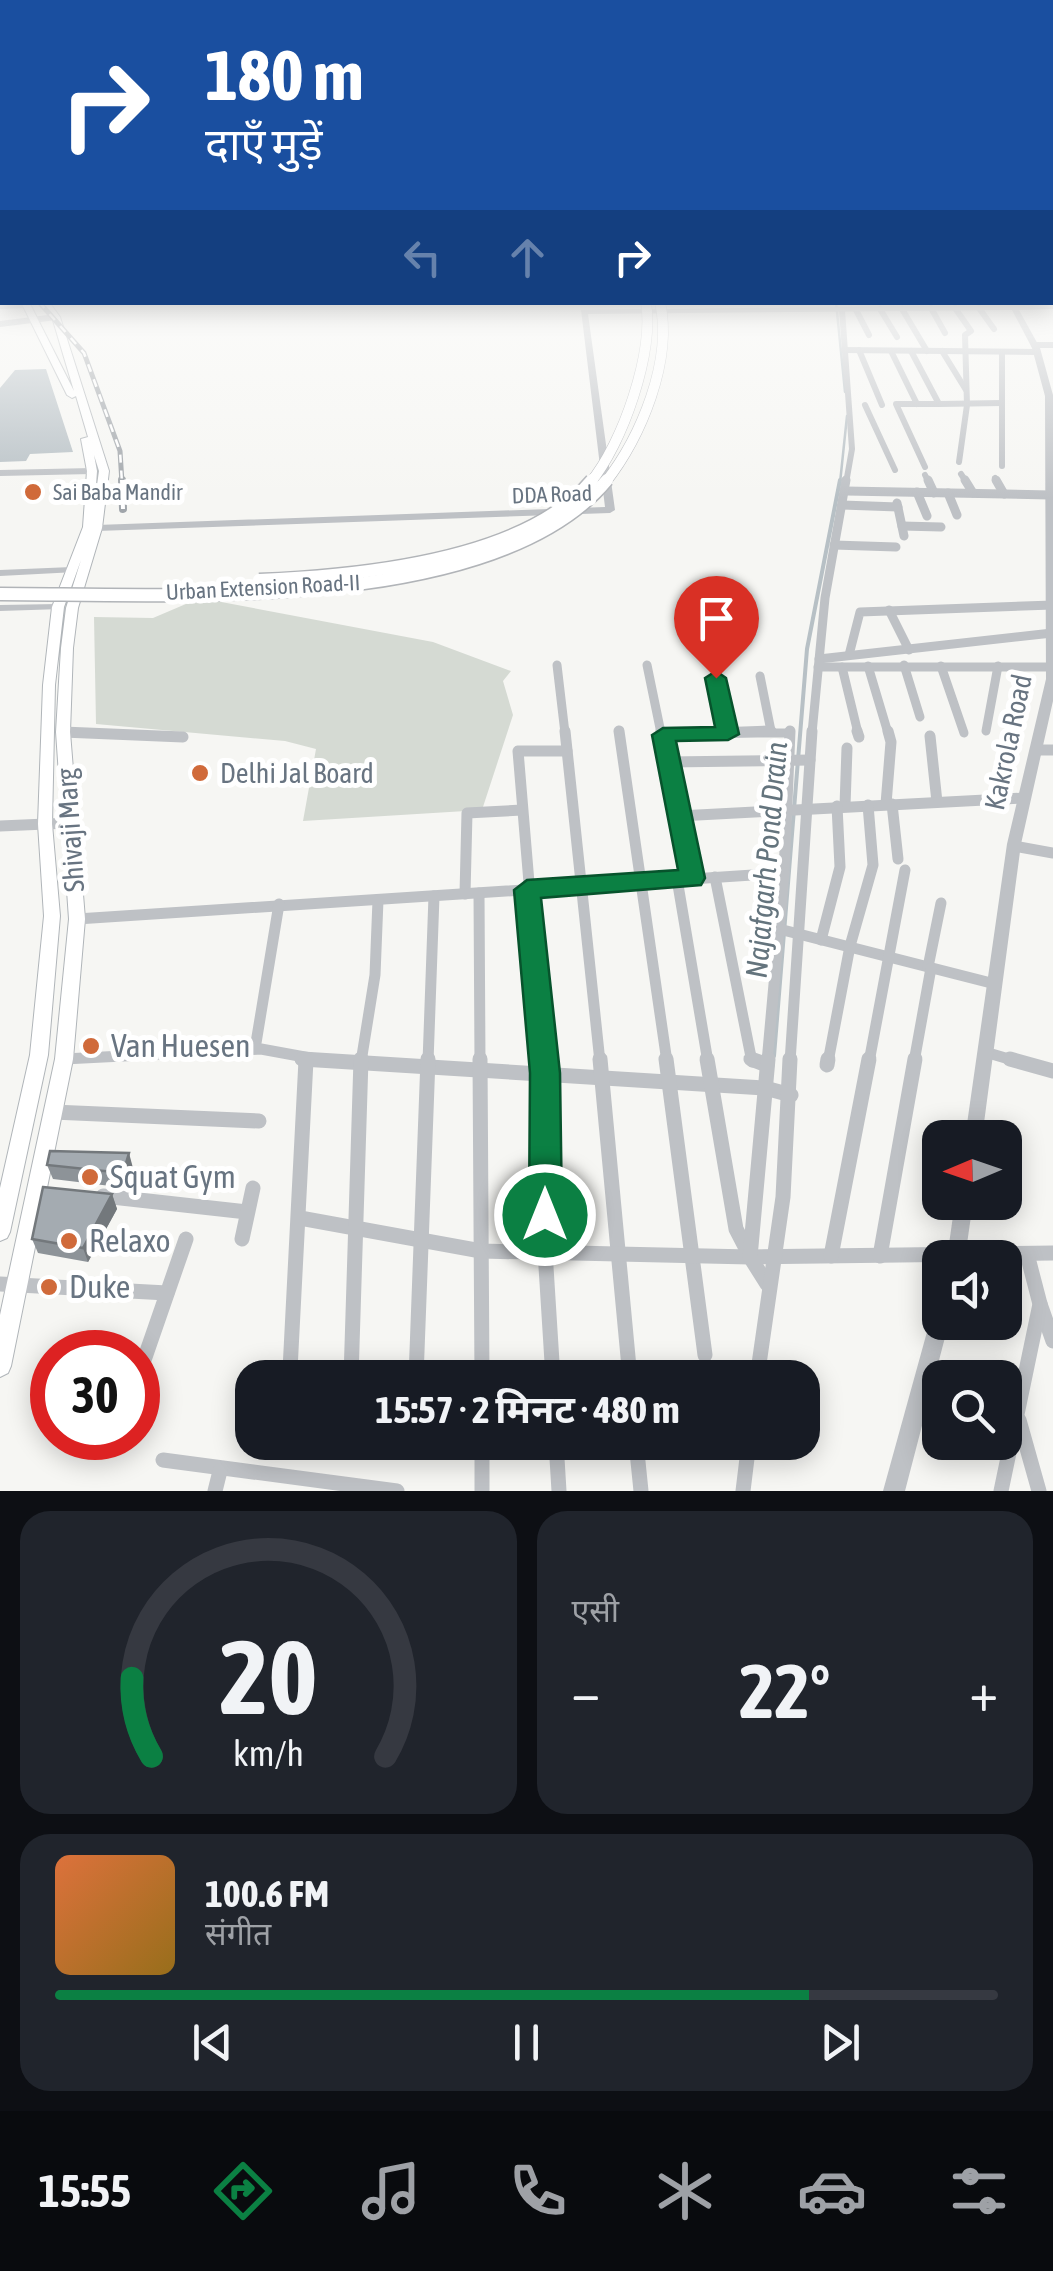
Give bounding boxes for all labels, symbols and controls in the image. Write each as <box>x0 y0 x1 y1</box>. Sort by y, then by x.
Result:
text: 180 m <box>205 35 364 115</box>
icon: right <box>40 40 170 170</box>
text: दाएँ मुड़ें <box>205 118 323 170</box>
icon: left <box>395 230 450 285</box>
icon: ahead <box>500 230 555 285</box>
icon: right <box>605 230 660 285</box>
place label: Sai Baba Mandir <box>53 479 183 505</box>
street label: DDA Road <box>511 480 593 508</box>
marker: Sai Baba Mandir <box>22 481 44 503</box>
street label: Urban Extension Road-II <box>165 569 361 605</box>
pin <box>674 576 759 679</box>
icon: arrive <box>689 591 744 646</box>
street label: Kakrola Road <box>978 671 1038 813</box>
water label: Najafgarh Pond Drain <box>739 740 793 980</box>
place label: Delhi Jal Board <box>220 757 374 789</box>
marker: Delhi Jal Board <box>189 762 211 784</box>
street label: Shivaji Marg <box>50 767 90 893</box>
place label: Van Huesen <box>111 1027 250 1064</box>
marker: Van Huesen <box>80 1035 102 1057</box>
north arrow <box>922 1120 1022 1220</box>
map controls <box>922 1120 1022 1460</box>
place label: Squat Gym <box>110 1158 236 1195</box>
position arrow <box>493 1163 597 1267</box>
marker: Squat Gym <box>79 1166 101 1188</box>
place label: Relaxo <box>89 1222 171 1259</box>
marker: Relaxo <box>58 1230 80 1252</box>
button: sound <box>922 1240 1022 1340</box>
place label: Duke <box>69 1268 130 1305</box>
marker: Duke <box>38 1276 60 1298</box>
speed limit sign: 30 <box>30 1330 160 1460</box>
button: search <box>922 1360 1022 1460</box>
text: 15:57 · 2 मिनट · 480 m <box>375 1388 680 1431</box>
text: एसी <box>572 1592 619 1629</box>
text: 20 <box>219 1617 317 1736</box>
text: 22° <box>739 1648 830 1734</box>
text: − <box>572 1660 600 1723</box>
text: + <box>969 1660 998 1723</box>
text: km/h <box>233 1733 304 1774</box>
text: 100.6 FM <box>205 1872 329 1915</box>
text: संगीत <box>205 1915 271 1952</box>
icon: previous <box>185 2015 240 2070</box>
icon: pause <box>499 2015 554 2070</box>
icon: next <box>813 2015 868 2070</box>
icon: directions <box>208 2156 278 2226</box>
icon: music <box>356 2156 426 2226</box>
icon: phone <box>503 2156 573 2226</box>
icon: climate <box>650 2156 720 2226</box>
icon: car <box>797 2156 867 2226</box>
icon: filters <box>944 2156 1014 2226</box>
text: 15:55 <box>39 2165 131 2217</box>

